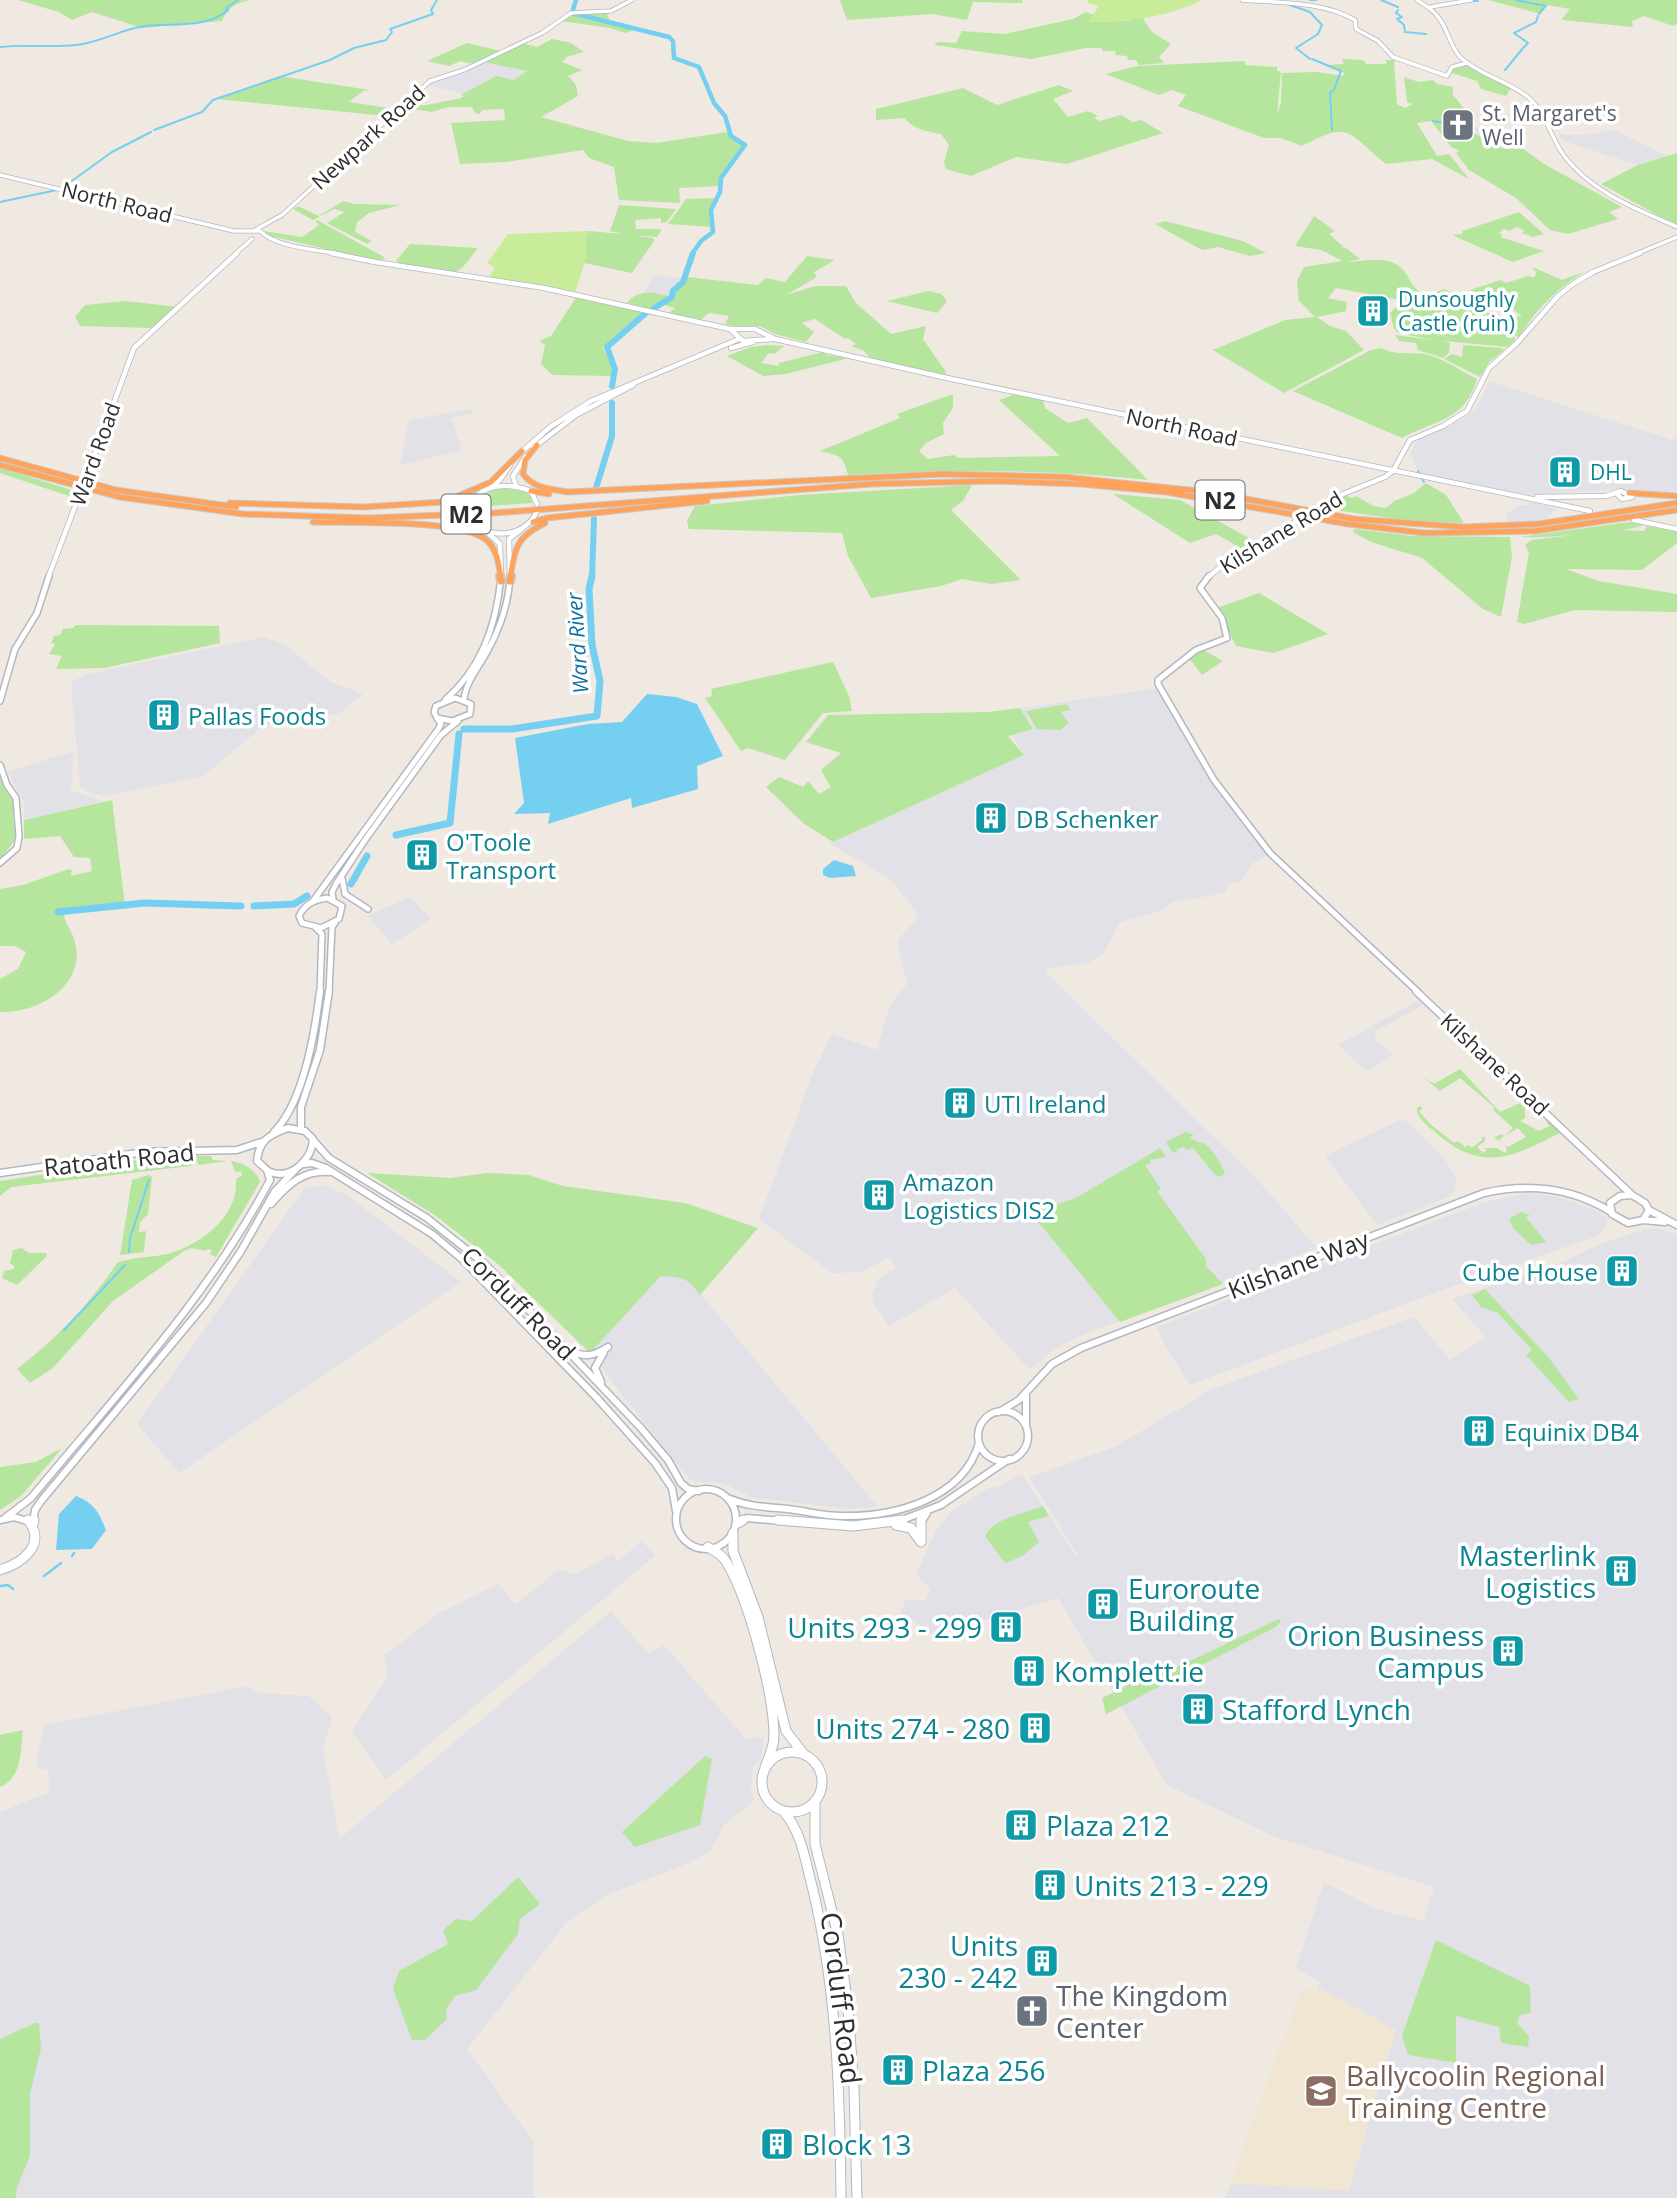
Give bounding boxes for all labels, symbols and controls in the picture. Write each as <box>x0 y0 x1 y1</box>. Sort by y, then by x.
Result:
street label: Newpark Road <box>305 79 431 195</box>
place label: St. Margaret's Well <box>1482 99 1617 151</box>
church icon: St. Margaret's Well <box>1439 106 1477 144</box>
street label: North Road <box>59 175 175 229</box>
place label: Dunsoughly Castle (ruin) <box>1398 285 1515 337</box>
building icon: Dunsoughly Castle (ruin) <box>1354 292 1392 330</box>
street label: Ward Road <box>63 398 127 510</box>
street label: North Road <box>1124 402 1240 452</box>
building icon: DHL <box>1546 453 1584 491</box>
place label: DHL <box>1590 458 1632 486</box>
road number: N2 <box>1196 480 1244 520</box>
street label: Kilshane Road <box>1215 484 1347 580</box>
road number: M2 <box>442 494 490 534</box>
water label: Ward River <box>559 591 595 695</box>
building icon: Pallas Foods <box>145 696 183 734</box>
place label: Pallas Foods <box>188 699 326 732</box>
building icon: DB Schenker <box>972 799 1010 837</box>
place label: DB Schenker <box>1016 802 1159 835</box>
place label: O'Toole Transport <box>446 825 556 886</box>
building icon: O'Toole Transport <box>403 836 441 874</box>
street label: Kilshane Road <box>1435 1007 1555 1121</box>
building icon: UTI Ireland <box>941 1084 979 1122</box>
place label: UTI Ireland <box>984 1087 1106 1120</box>
street label: Ratoath Road <box>42 1135 196 1183</box>
place label: Amazon Logistics DIS2 <box>903 1165 1055 1226</box>
building icon: Amazon Logistics DIS2 <box>860 1176 898 1214</box>
street label: Kilshane Way <box>1223 1222 1374 1306</box>
street label: Corduff Road <box>455 1239 583 1367</box>
building icon: Cube House <box>1603 1252 1641 1290</box>
place label: Cube House <box>1462 1255 1598 1288</box>
building icon: Equinix DB4 <box>1460 1412 1498 1450</box>
place label: Equinix DB4 <box>1504 1415 1639 1448</box>
place label: Masterlink Logistics <box>1459 1536 1596 1606</box>
building icon: Masterlink Logistics <box>1602 1552 1640 1590</box>
place label: Euroroute Building <box>1128 1569 1260 1639</box>
building icon: Euroroute Building <box>1084 1585 1122 1623</box>
place label: Units 293 - 299 <box>787 1608 982 1646</box>
building icon: Units 293 - 299 <box>987 1608 1025 1646</box>
place label: Orion Business Campus <box>1287 1616 1484 1686</box>
building icon: Orion Business Campus <box>1489 1632 1527 1670</box>
building icon: Komplett.ie <box>1010 1652 1048 1690</box>
place label: Komplett.ie <box>1054 1652 1204 1690</box>
building icon: Stafford Lynch <box>1179 1690 1217 1728</box>
place label: Stafford Lynch <box>1222 1690 1411 1728</box>
place label: Units 274 - 280 <box>815 1709 1010 1747</box>
building icon: Units 274 - 280 <box>1016 1709 1054 1747</box>
building icon: Plaza 212 <box>1002 1806 1040 1844</box>
place label: Plaza 212 <box>1046 1806 1169 1844</box>
building icon: Units 213 - 229 <box>1031 1866 1069 1904</box>
place label: Units 213 - 229 <box>1074 1866 1269 1904</box>
street label: Corduff Road <box>813 1910 871 2086</box>
place label: Units 230 - 242 <box>898 1926 1018 1996</box>
building icon: Units 230 - 242 <box>1023 1942 1061 1980</box>
place label: The Kingdom Center <box>1056 1976 1228 2046</box>
church icon: The Kingdom Center <box>1013 1992 1051 2030</box>
building icon: Plaza 256 <box>879 2051 917 2089</box>
place label: Plaza 256 <box>922 2051 1045 2089</box>
place label: Ballycoolin Regional Training Centre <box>1346 2056 1605 2126</box>
school or university icon: Ballycoolin Regional Training Centre <box>1302 2072 1340 2110</box>
building icon: Block 13 <box>758 2125 796 2163</box>
place label: Block 13 <box>802 2125 911 2163</box>

